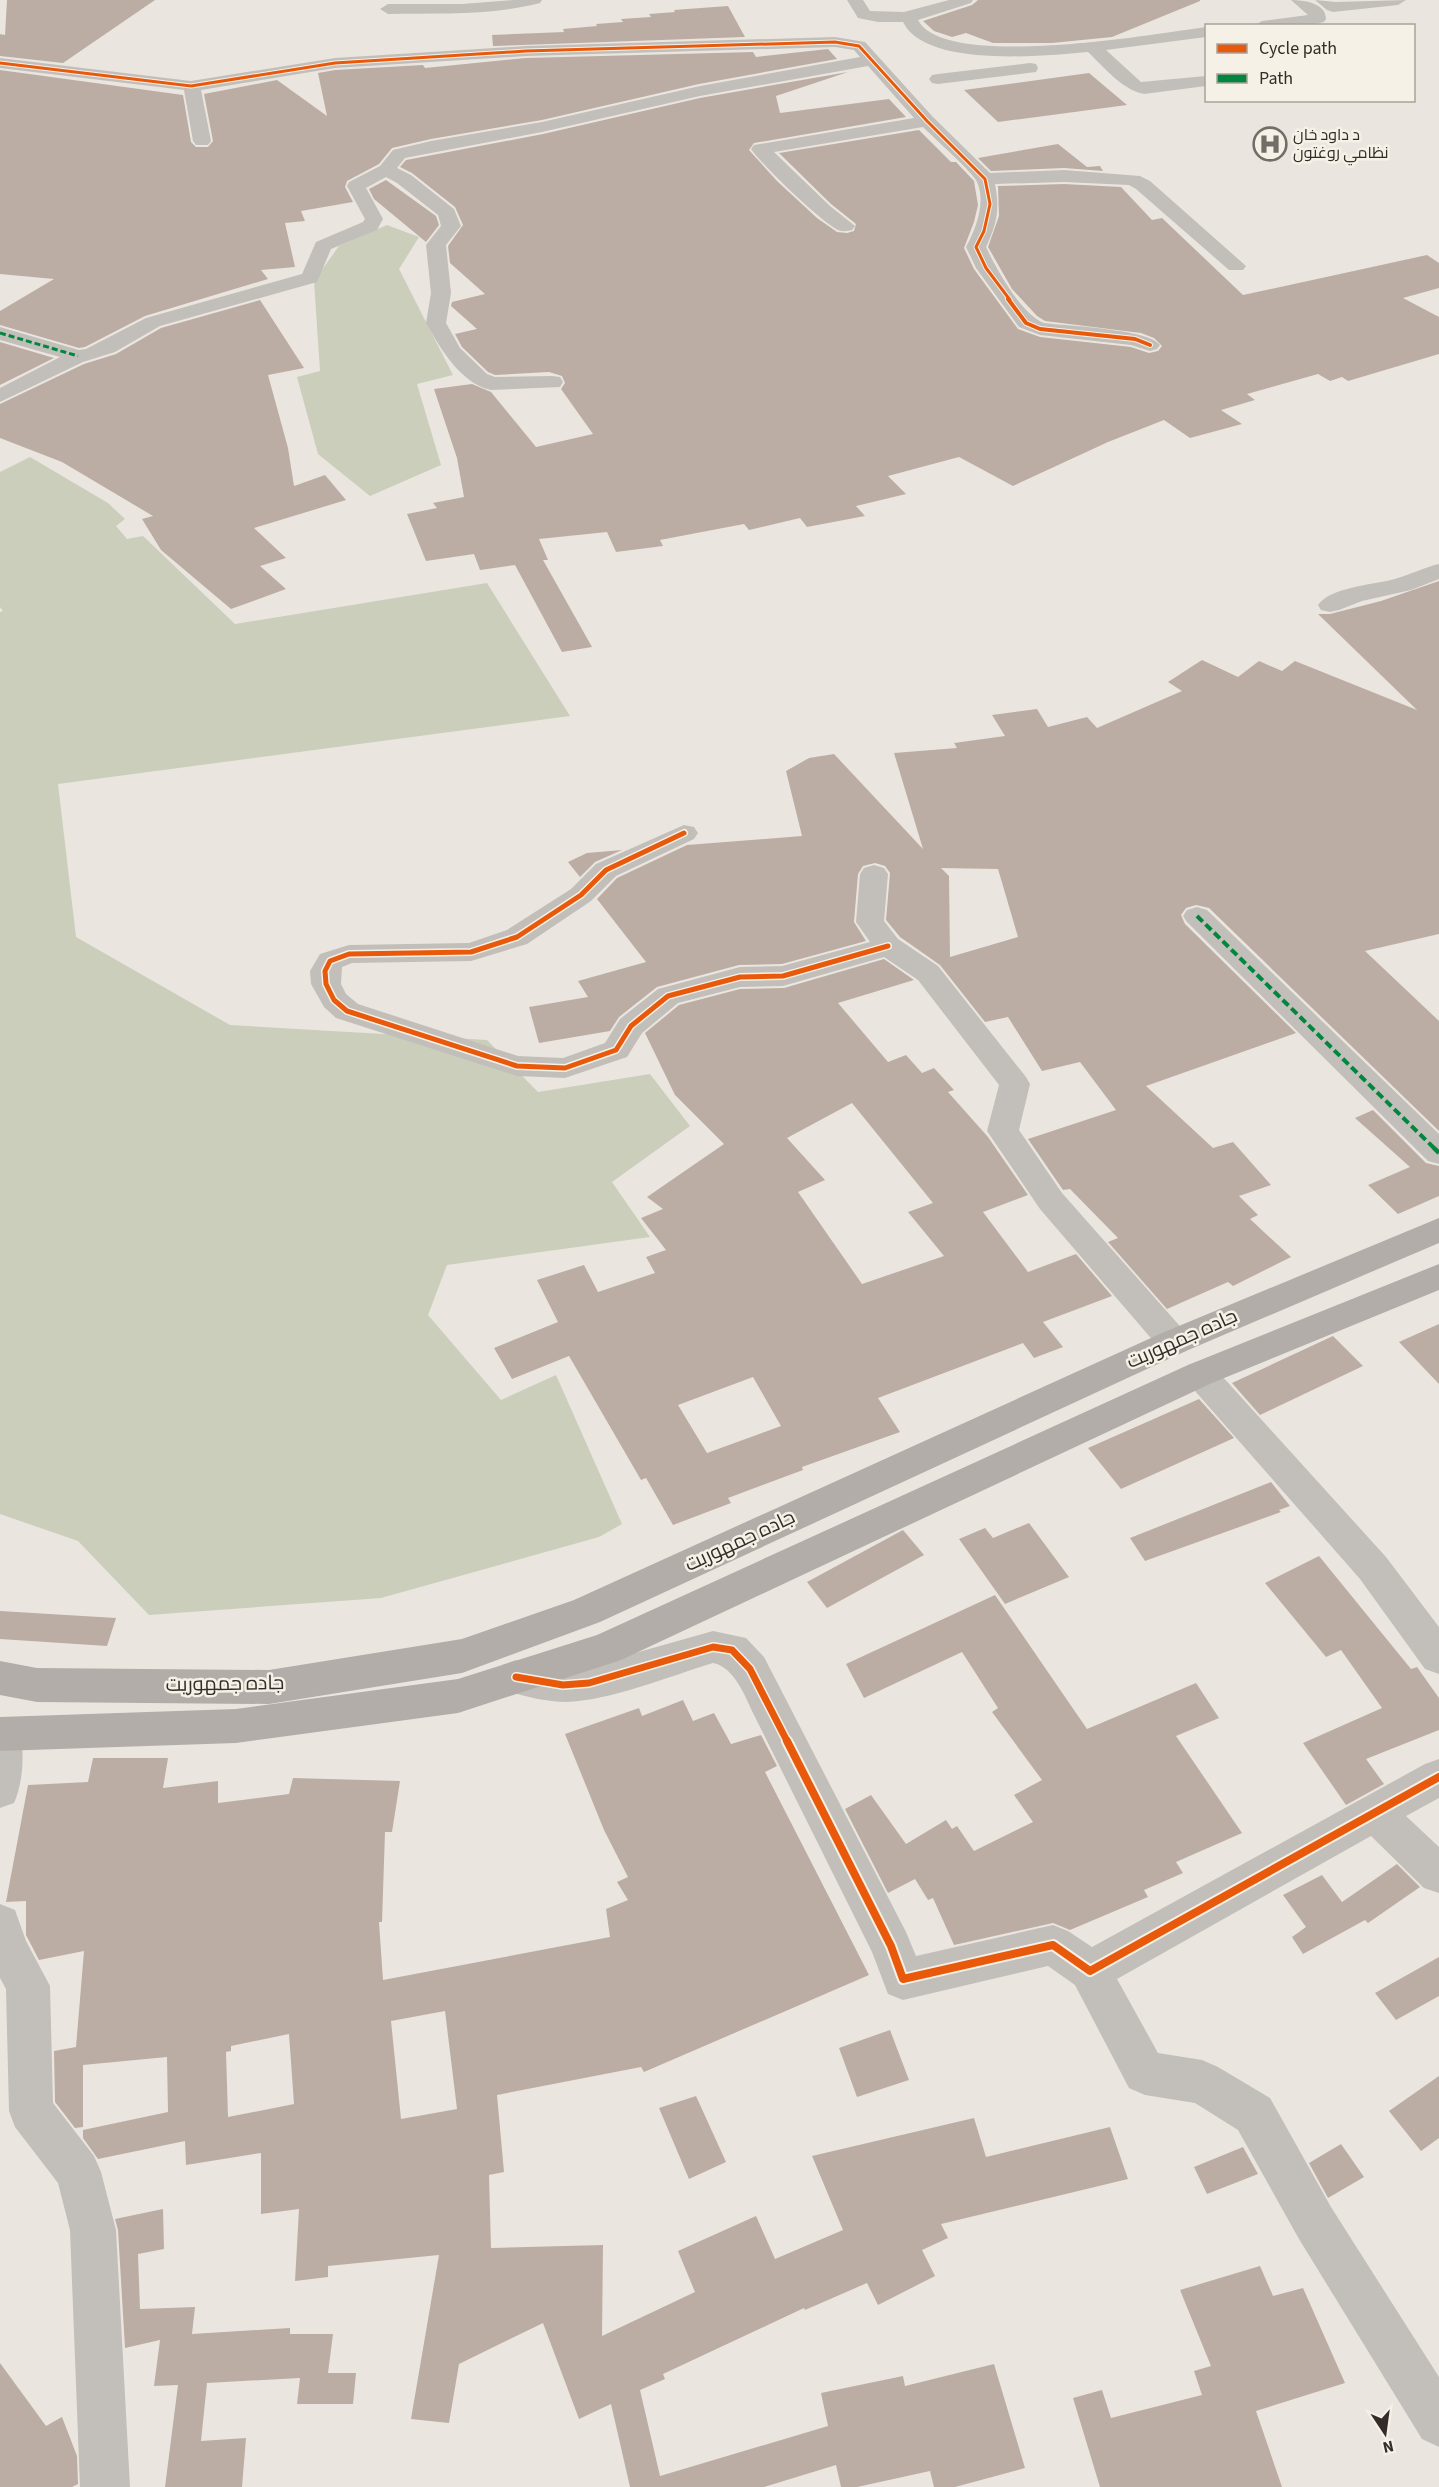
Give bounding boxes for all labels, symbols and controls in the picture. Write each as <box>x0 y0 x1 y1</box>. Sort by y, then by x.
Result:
legend <box>1205 24 1415 102</box>
text: Cycle path <box>1259 36 1337 61</box>
text: Path <box>1259 66 1293 91</box>
place label: د داود خان نظامي روغتون <box>1293 124 1389 166</box>
hospital icon: د داود خان نظامي روغتون <box>1252 126 1288 162</box>
street label: جاده جمهوریت <box>1122 1302 1242 1376</box>
street label: جاده جمهوریت <box>680 1503 800 1579</box>
street label: جاده جمهوریت <box>165 1669 285 1699</box>
north arrow <box>1355 2403 1415 2463</box>
text: N <box>1380 2435 1396 2459</box>

